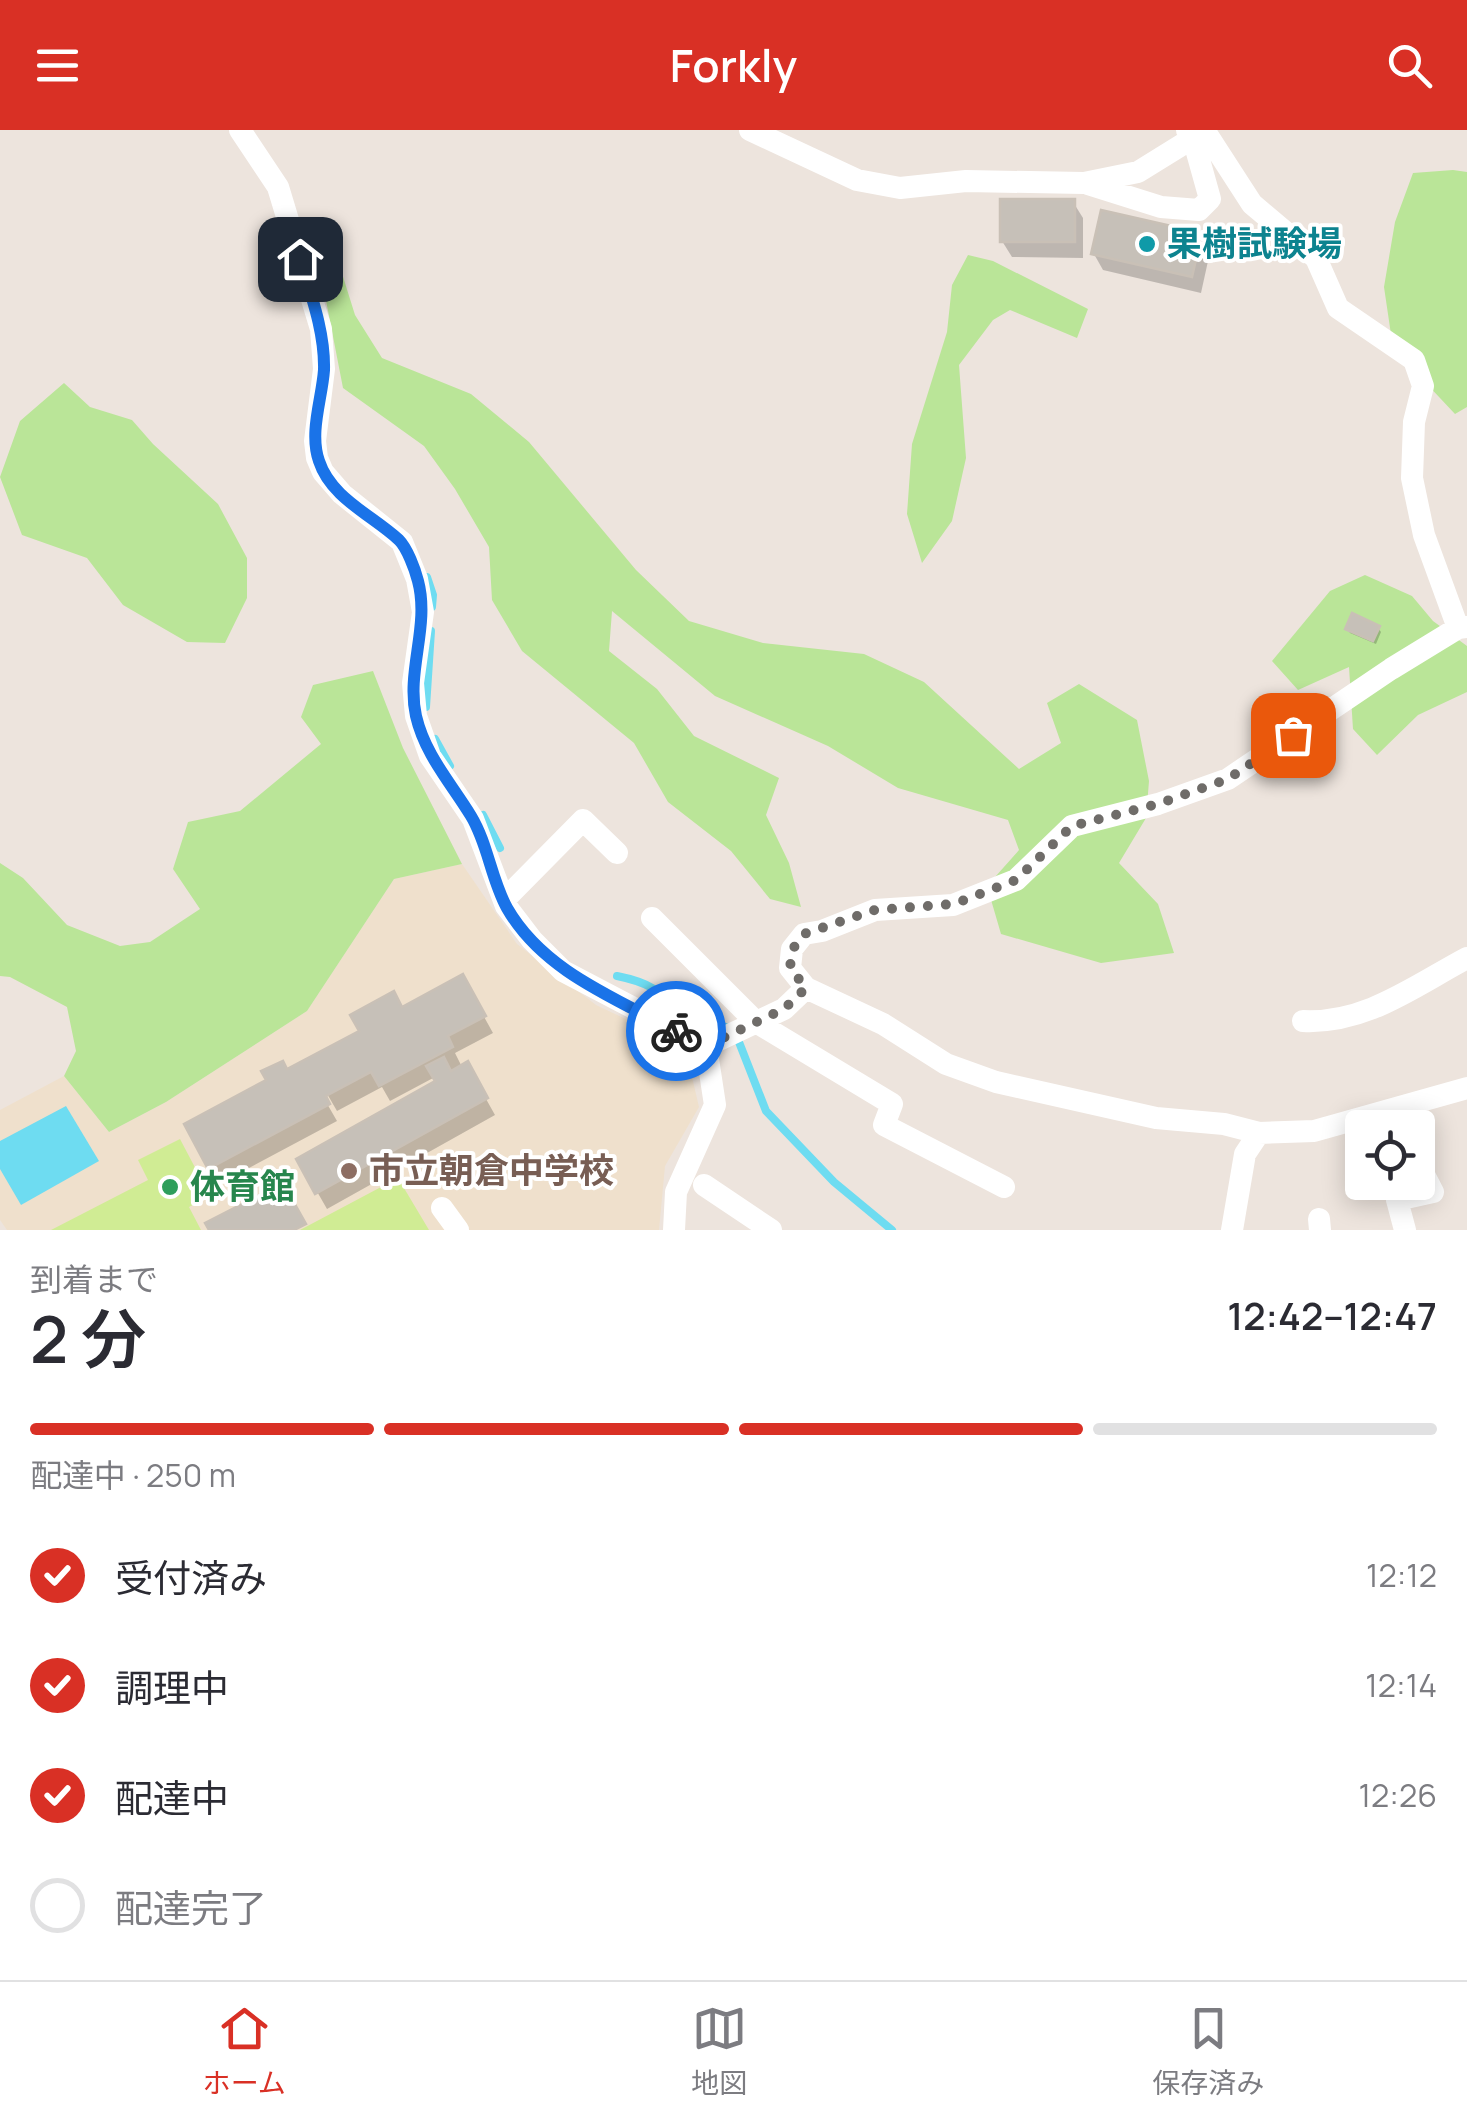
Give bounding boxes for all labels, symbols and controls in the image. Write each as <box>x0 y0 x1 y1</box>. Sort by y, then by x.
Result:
text: Forkly <box>670 34 797 96</box>
icon: menu <box>30 38 85 93</box>
icon: search <box>1382 38 1437 93</box>
pin <box>258 217 343 302</box>
place label: 果樹試験場 <box>1167 219 1342 267</box>
icon: home <box>273 232 328 287</box>
marker: 果樹試験場 <box>1136 233 1158 255</box>
pin <box>1251 693 1336 778</box>
icon: bag <box>1266 708 1321 763</box>
courier <box>626 981 726 1081</box>
icon: bike <box>649 1004 704 1059</box>
map controls <box>1345 1110 1435 1200</box>
button: locate <box>1345 1110 1435 1200</box>
place label: 市立朝倉中学校 <box>369 1146 614 1194</box>
marker: 市立朝倉中学校 <box>338 1160 360 1182</box>
place label: 体育館 <box>190 1162 295 1210</box>
marker: 体育館 <box>159 1176 181 1198</box>
text: 到着まで <box>30 1257 158 1301</box>
text: 12:42–12:47 <box>1227 1289 1437 1341</box>
text: 2 分 <box>30 1294 146 1383</box>
text: 配達中 · 250 m <box>30 1453 236 1497</box>
icon: check <box>30 1548 85 1603</box>
text: 受付済み <box>115 1551 267 1603</box>
text: 12:12 <box>1366 1553 1437 1597</box>
icon: check <box>30 1658 85 1713</box>
text: 調理中 <box>115 1661 229 1713</box>
text: 12:14 <box>1365 1663 1437 1707</box>
icon: check <box>30 1768 85 1823</box>
text: 配達中 <box>115 1771 229 1823</box>
text: 12:26 <box>1359 1773 1437 1817</box>
text: 配達完了 <box>115 1881 267 1933</box>
tab: ホーム <box>203 2001 286 2101</box>
tab: 地図 <box>691 2001 747 2101</box>
tab: 保存済み <box>1152 2001 1264 2101</box>

